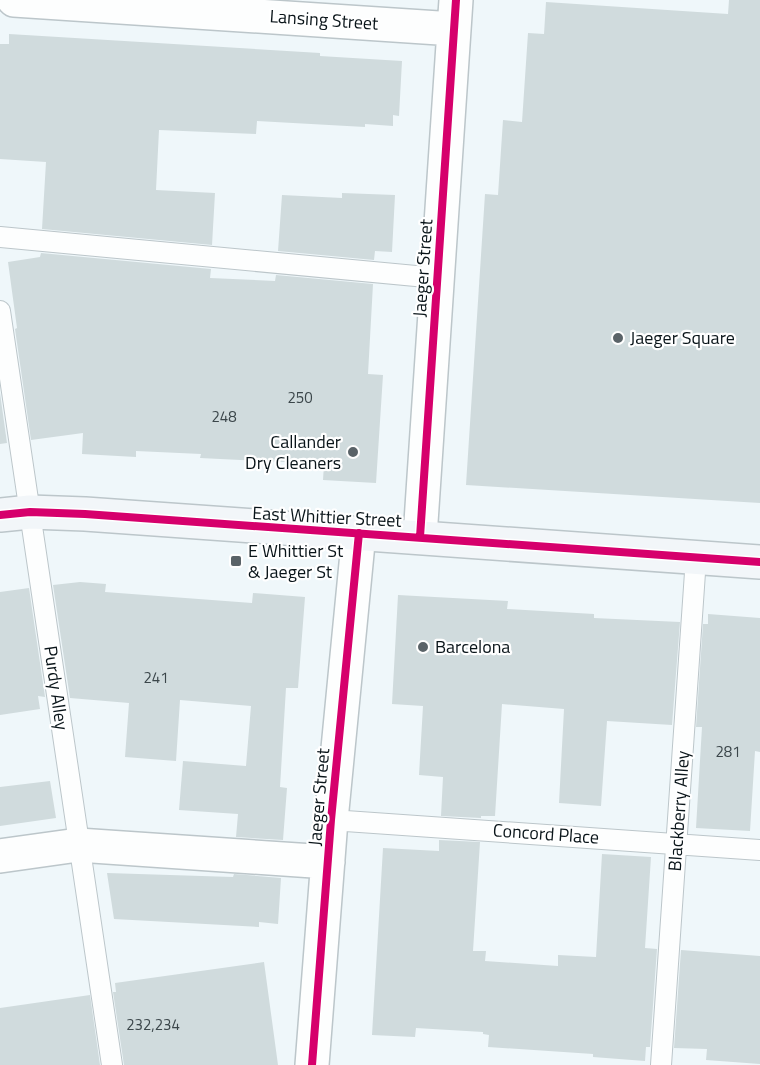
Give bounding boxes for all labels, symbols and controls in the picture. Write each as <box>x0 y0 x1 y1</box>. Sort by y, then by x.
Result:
street label: Lansing Street <box>269 2 380 37</box>
street label: Jaeger Street <box>406 217 439 318</box>
place label: Jaeger Square <box>630 324 735 351</box>
marker: Jaeger Square <box>611 331 625 345</box>
house number: 250 <box>287 386 313 409</box>
house number: 248 <box>211 405 237 428</box>
place label: Callander Dry Cleaners <box>245 428 341 476</box>
marker: Callander Dry Cleaners <box>346 445 360 459</box>
street label: East Whittier Street <box>252 499 403 534</box>
place label: E Whittier St & Jaeger St <box>248 537 344 585</box>
marker: E Whittier St & Jaeger St <box>229 554 243 568</box>
place label: Barcelona <box>435 633 510 660</box>
marker: Barcelona <box>416 640 430 654</box>
street label: Purdy Alley <box>37 644 76 732</box>
house number: 241 <box>143 666 169 689</box>
house number: 281 <box>715 740 741 763</box>
street label: Jaeger Street <box>301 746 336 847</box>
street label: Blackberry Alley <box>661 749 696 872</box>
street label: Concord Place <box>492 816 600 851</box>
house number: 232,234 <box>126 1013 180 1036</box>

